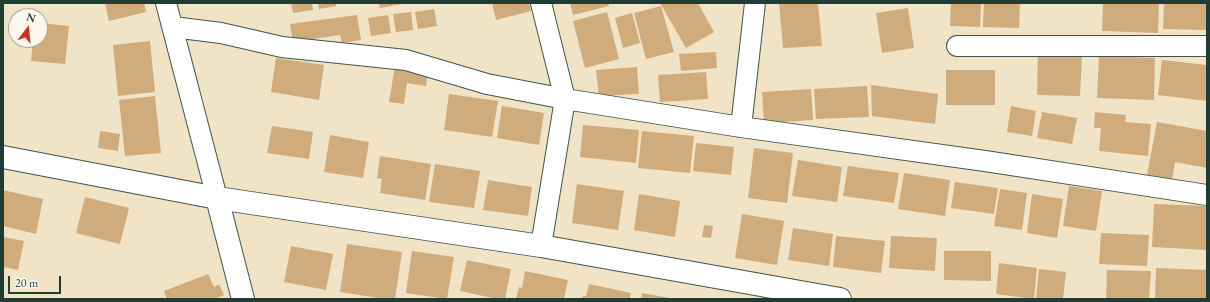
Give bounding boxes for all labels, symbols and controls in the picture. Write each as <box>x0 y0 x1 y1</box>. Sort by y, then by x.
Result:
north arrow <box>8 8 48 48</box>
text: N <box>25 9 37 25</box>
scale bar <box>10 268 63 294</box>
text: 20 m <box>15 275 38 291</box>

